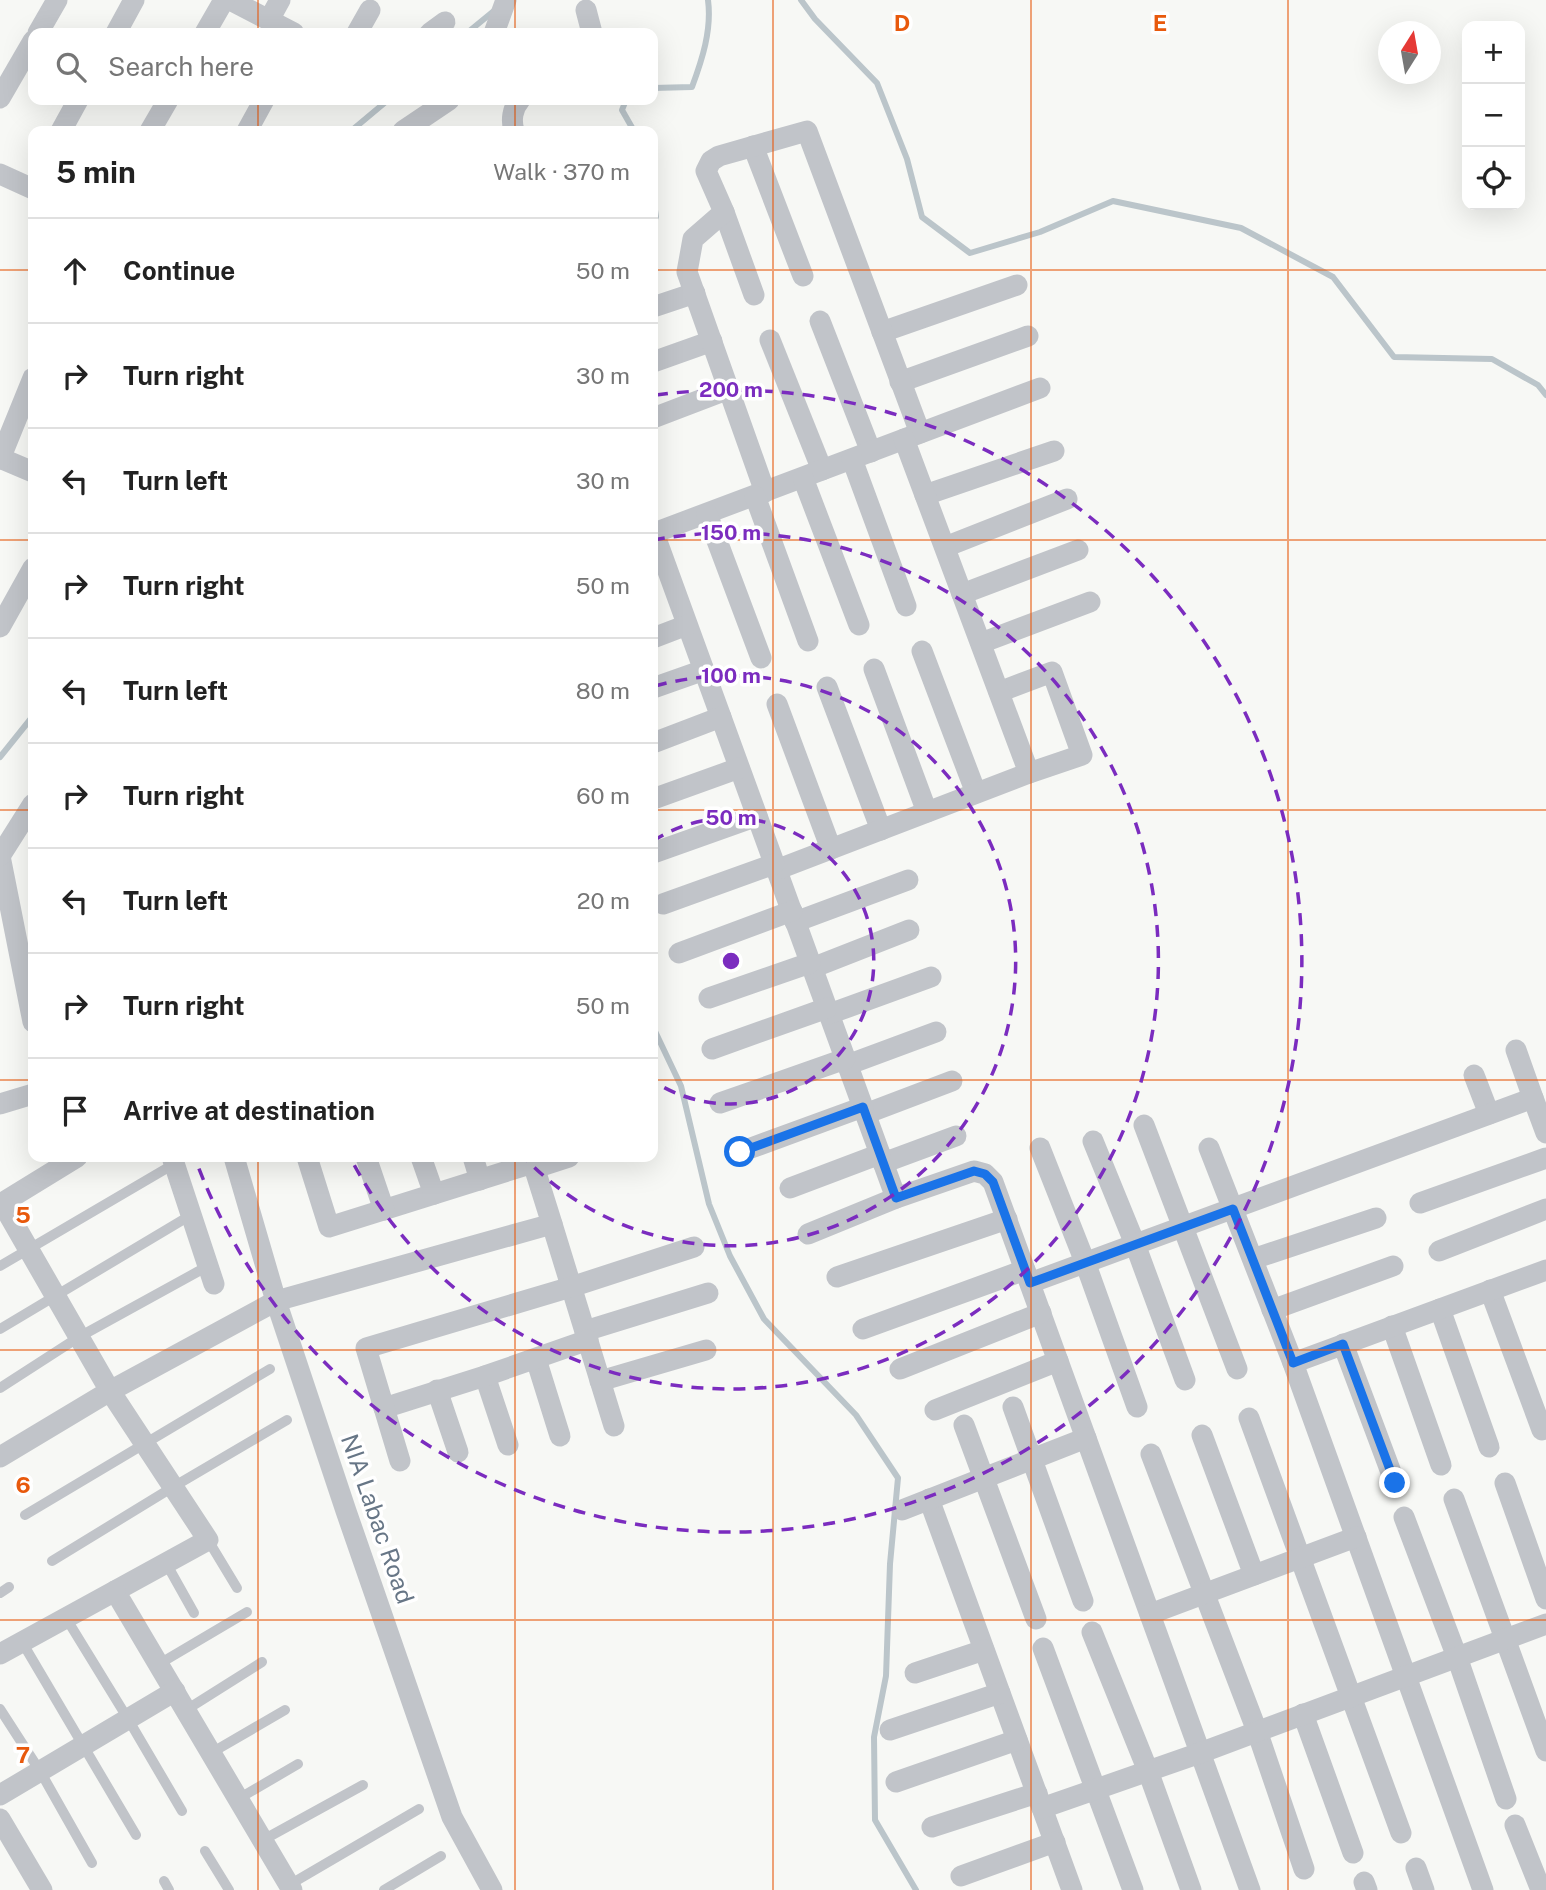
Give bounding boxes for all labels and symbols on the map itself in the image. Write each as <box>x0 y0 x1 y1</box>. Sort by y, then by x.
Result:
text: D <box>894 9 910 36</box>
text: E <box>1153 9 1167 36</box>
north arrow <box>1378 21 1441 84</box>
text: 200 m <box>699 377 763 402</box>
text: 150 m <box>701 520 761 545</box>
text: 100 m <box>701 663 761 688</box>
text: 50 m <box>705 805 757 830</box>
centre of rings <box>719 949 743 973</box>
route start <box>724 1136 755 1167</box>
text: 5 <box>15 1201 31 1228</box>
street label: NIA Labac Road <box>336 1430 420 1607</box>
route end <box>1379 1467 1410 1498</box>
text: 6 <box>15 1471 31 1498</box>
text: 7 <box>16 1741 30 1768</box>

